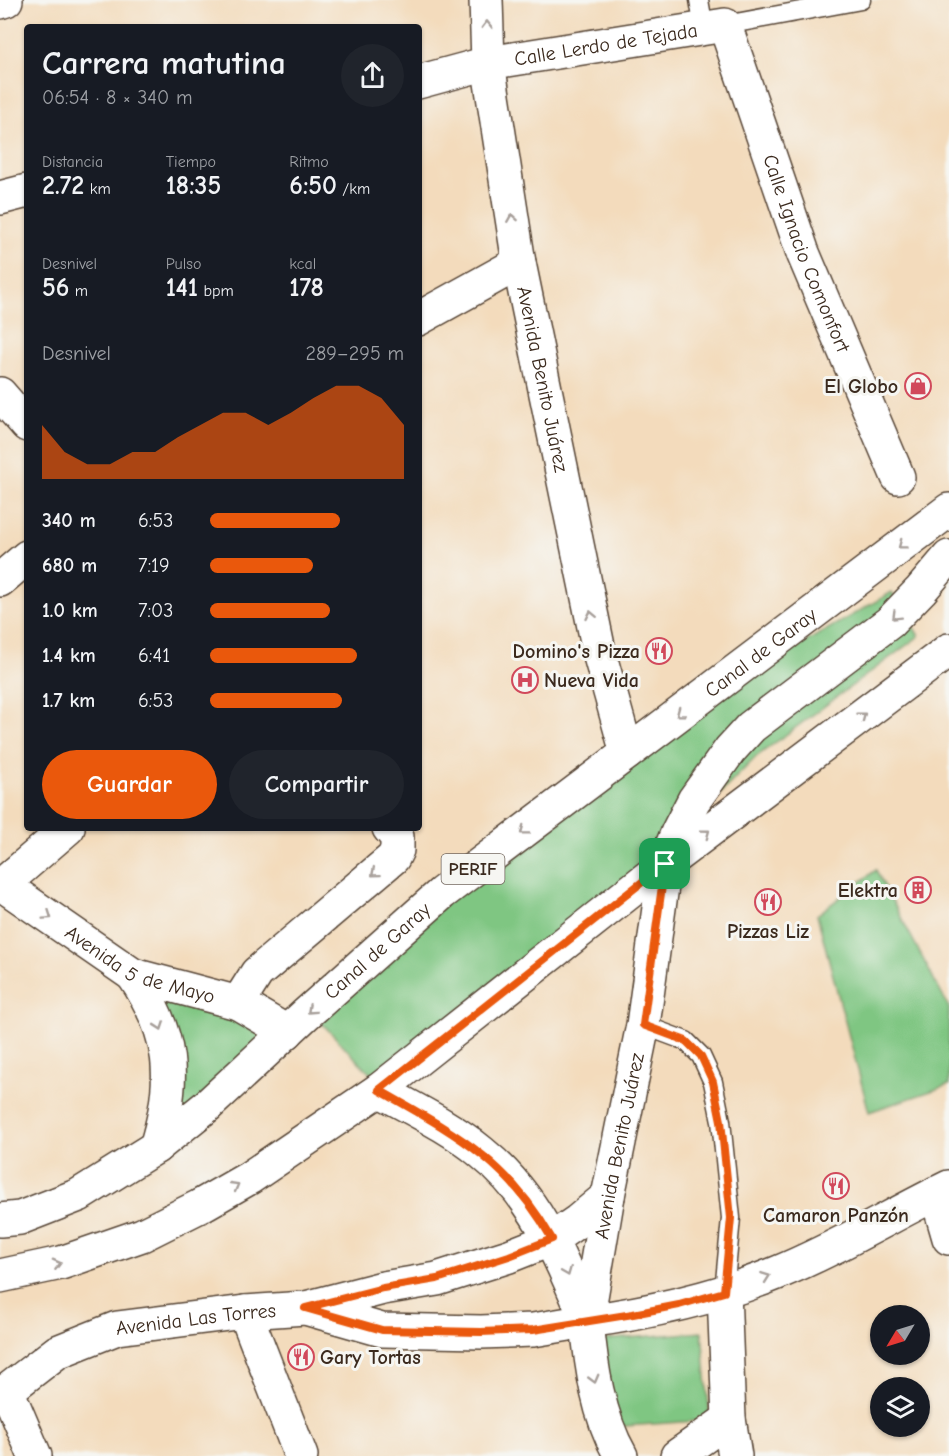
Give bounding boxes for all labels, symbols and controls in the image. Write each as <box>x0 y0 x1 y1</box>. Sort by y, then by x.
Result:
street label: Calle Lerdo de Tejada <box>513 18 699 70</box>
one-way arrow <box>481 21 493 30</box>
text: Carrera matutina <box>42 44 286 82</box>
button: share <box>341 44 404 107</box>
text: 06:54 · 8 × 340 m <box>42 86 192 109</box>
street label: Calle Ignacio Comonfort <box>759 151 856 357</box>
text: Distancia <box>42 153 103 171</box>
text: Tiempo <box>166 153 216 171</box>
text: Ritmo <box>289 153 329 171</box>
text: 2.72 <box>42 171 84 201</box>
text: 18:35 <box>166 171 221 201</box>
text: 6:50 <box>289 171 337 201</box>
text: km <box>84 180 111 198</box>
text: /km <box>337 180 370 198</box>
one-way arrow <box>506 213 519 223</box>
text: Desnivel <box>42 255 97 273</box>
text: Pulso <box>166 255 201 273</box>
text: kcal <box>289 255 316 273</box>
text: 56 <box>42 273 69 303</box>
text: 141 <box>166 273 198 303</box>
text: 178 <box>289 273 324 303</box>
text: m <box>69 282 88 300</box>
text: bpm <box>198 282 234 300</box>
street label: Avenida Benito Juárez <box>513 284 573 474</box>
text: Desnivel <box>42 342 111 365</box>
text: 289–295 m <box>305 342 404 365</box>
shop icon: El Globo <box>903 371 933 401</box>
place label: El Globo <box>824 375 898 398</box>
text: 340 m <box>42 509 96 532</box>
text: 6:53 <box>138 509 173 532</box>
one-way arrow <box>898 538 909 549</box>
text: 680 m <box>42 554 97 577</box>
text: 7:19 <box>138 554 170 577</box>
text: 1.0 km <box>42 599 98 622</box>
text: 7:03 <box>138 599 173 622</box>
street label: Canal de Garay <box>700 603 821 702</box>
one-way arrow <box>892 608 903 619</box>
one-way arrow <box>586 610 599 620</box>
restaurant icon: Domino's Pizza <box>644 636 674 666</box>
place label: Domino's Pizza <box>513 640 640 663</box>
text: 1.4 km <box>42 644 96 667</box>
text: 6:41 <box>138 644 170 667</box>
hospital icon: Nueva Vida <box>510 665 540 695</box>
place label: Nueva Vida <box>544 669 639 692</box>
text: 1.7 km <box>42 689 95 712</box>
text: 6:53 <box>138 689 173 712</box>
one-way arrow <box>675 706 686 717</box>
one-way arrow <box>855 713 866 724</box>
button: Guardar <box>42 750 217 819</box>
button: Compartir <box>229 750 404 819</box>
one-way arrow <box>520 824 531 835</box>
one-way arrow <box>699 830 710 841</box>
pin <box>639 838 690 889</box>
icon: arrive <box>648 847 681 880</box>
road number: PERIF <box>442 854 504 884</box>
one-way arrow <box>371 866 382 877</box>
building icon: Elektra <box>903 875 933 905</box>
place label: Elektra <box>838 879 898 902</box>
restaurant icon: Pizzas Liz <box>753 887 783 917</box>
street label: Canal de Garay <box>320 898 435 1004</box>
one-way arrow <box>41 909 52 920</box>
street label: Avenida 5 de Mayo <box>61 920 217 1008</box>
place label: Pizzas Liz <box>727 920 810 943</box>
one-way arrow <box>307 1003 318 1014</box>
one-way arrow <box>153 1020 166 1031</box>
street label: Avenida Benito Juárez <box>589 1050 649 1241</box>
restaurant icon: Camaron Panzón <box>821 1171 851 1201</box>
one-way arrow <box>229 1182 239 1193</box>
place label: Camaron Panzón <box>763 1204 909 1227</box>
one-way arrow <box>52 1258 62 1271</box>
one-way arrow <box>560 1266 572 1277</box>
one-way arrow <box>760 1272 771 1284</box>
street label: Avenida Las Torres <box>114 1298 277 1340</box>
north arrow <box>870 1305 930 1365</box>
map controls <box>870 1305 930 1437</box>
restaurant icon: Gary Tortas <box>286 1342 316 1372</box>
place label: Gary Tortas <box>320 1346 421 1369</box>
one-way arrow <box>587 1373 600 1383</box>
button: layers <box>870 1377 930 1437</box>

